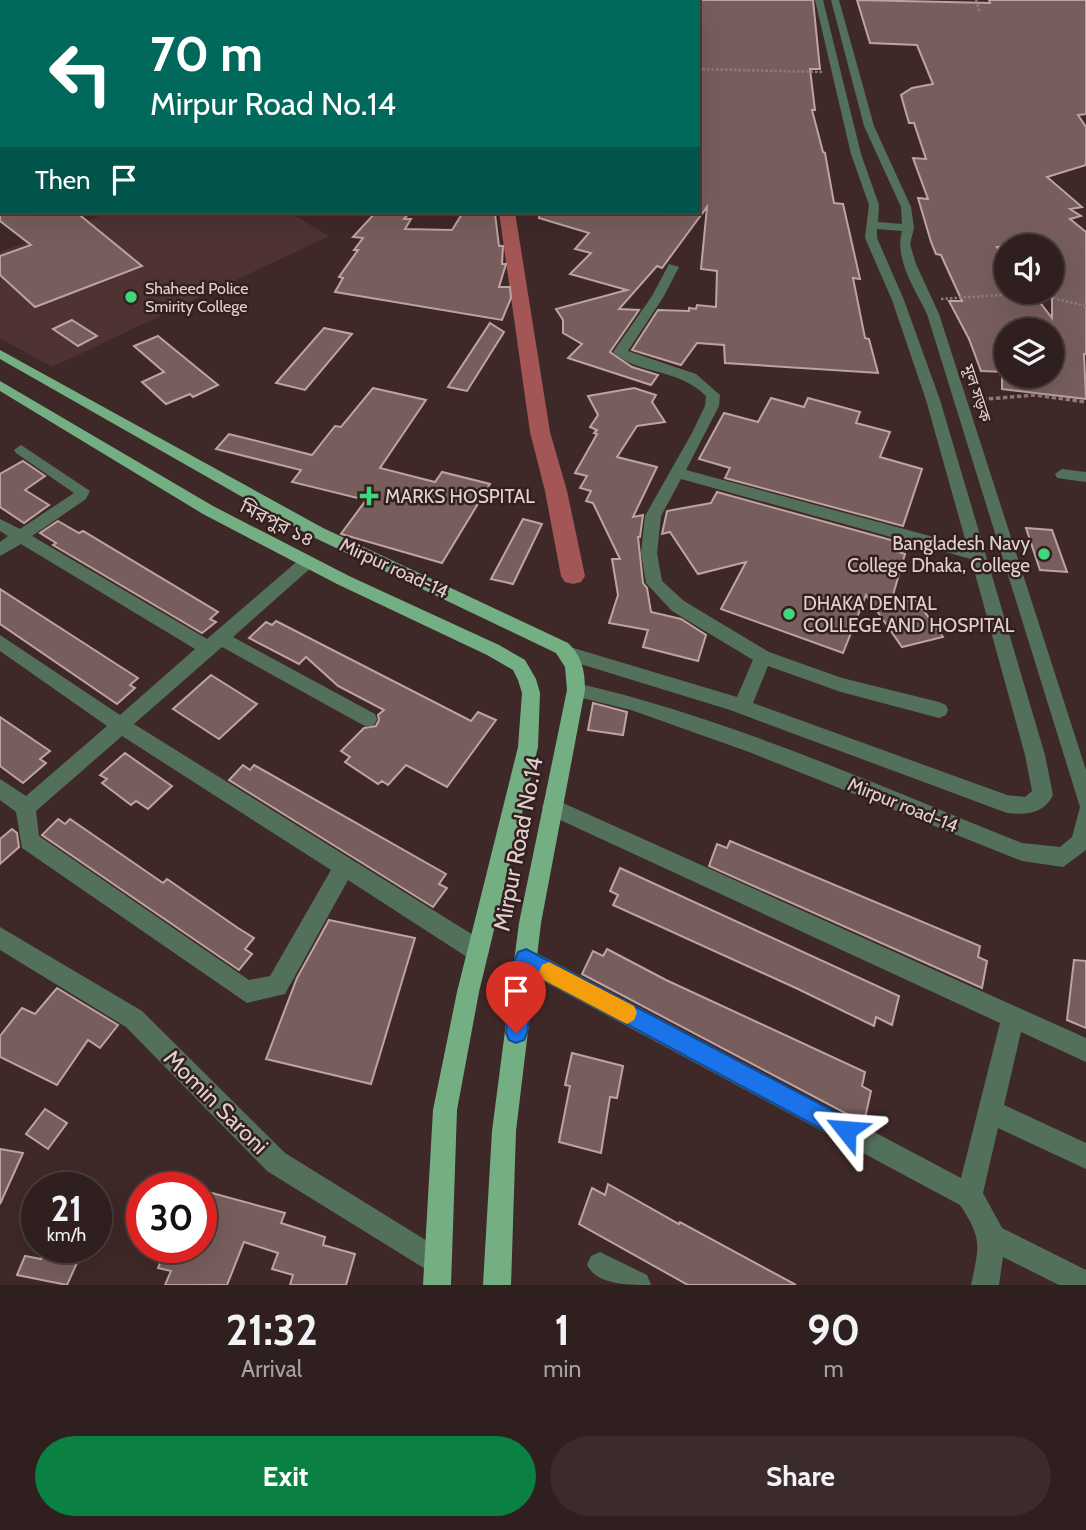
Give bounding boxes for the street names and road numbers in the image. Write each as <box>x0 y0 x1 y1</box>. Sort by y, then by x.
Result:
street label: মূল সড়ক <box>958 361 996 425</box>
street label: মিরপুর ১৪ <box>235 494 318 551</box>
street label: Mirpur road-14 <box>336 533 452 603</box>
street label: Mirpur Road No.14 <box>487 755 549 933</box>
street label: Mirpur road-14 <box>844 772 962 838</box>
street label: Momin Saroni <box>158 1044 274 1160</box>

